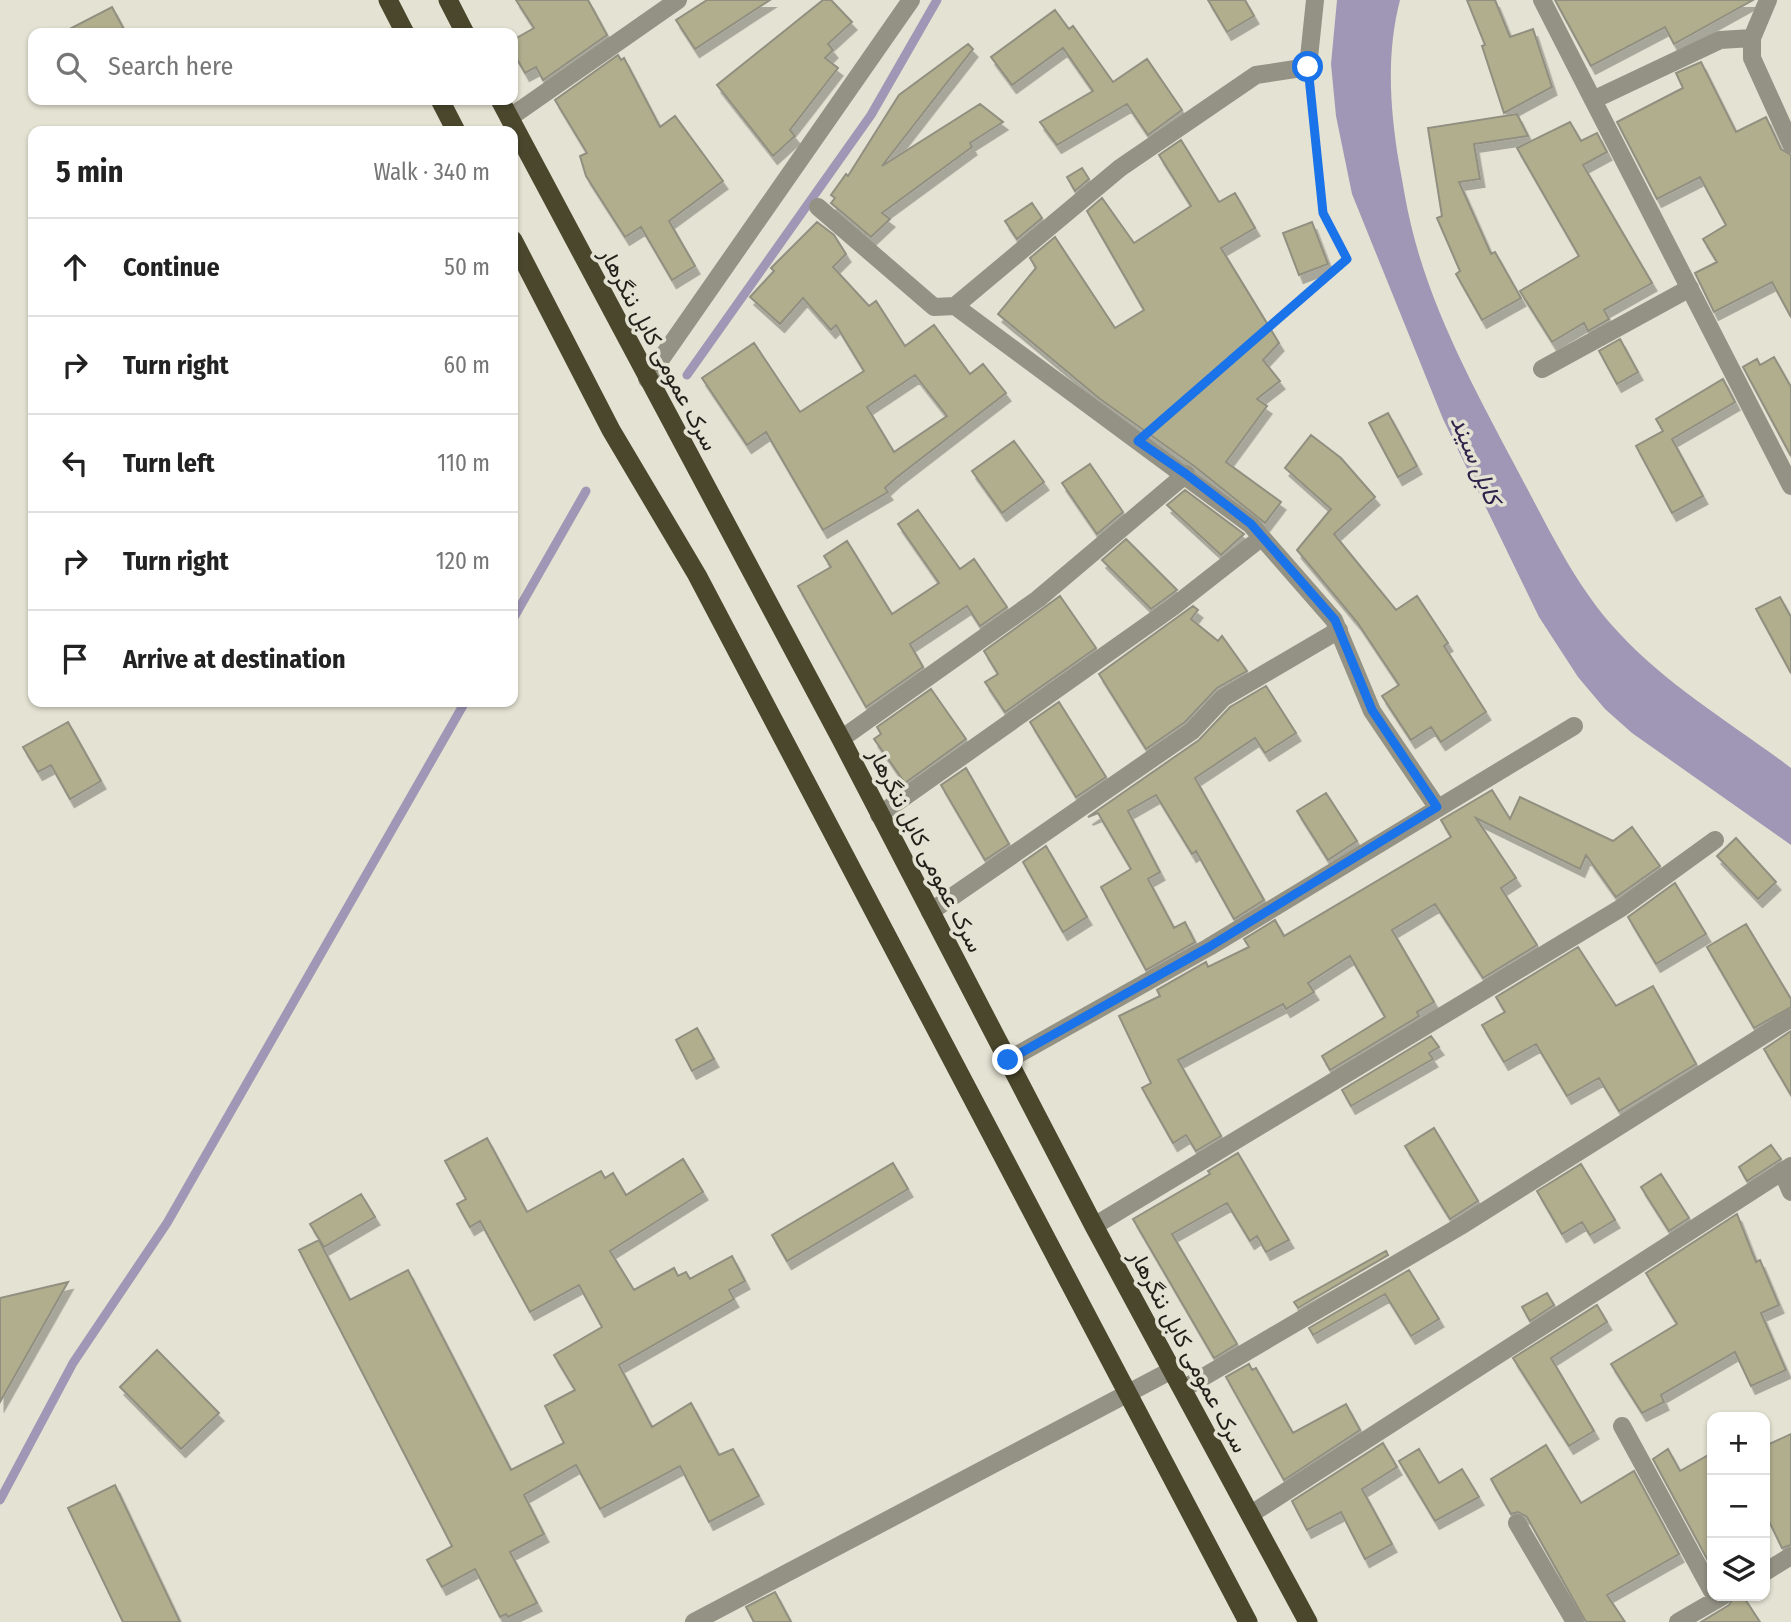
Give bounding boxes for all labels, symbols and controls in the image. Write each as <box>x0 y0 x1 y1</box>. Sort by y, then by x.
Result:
search box <box>28 28 518 105</box>
icon: search <box>52 48 90 86</box>
text: Search here <box>108 51 233 82</box>
route start <box>1292 51 1323 82</box>
text: 5 min <box>56 154 123 190</box>
text: Walk · 340 m <box>373 158 490 186</box>
street label: سرک عمومی کابل ننگرهار <box>592 242 724 456</box>
icon: ahead <box>56 248 94 286</box>
text: Continue <box>123 252 220 283</box>
text: 50 m <box>444 253 490 281</box>
icon: right <box>56 346 94 384</box>
text: Turn right <box>123 350 229 381</box>
text: 60 m <box>444 351 490 379</box>
water label: کابل سيند <box>1445 411 1509 513</box>
icon: left <box>56 444 94 482</box>
text: Turn left <box>123 448 215 479</box>
text: 110 m <box>437 449 490 477</box>
icon: right <box>56 542 94 580</box>
text: Turn right <box>123 546 229 577</box>
text: 120 m <box>436 547 490 575</box>
icon: arrive <box>56 640 94 678</box>
text: Arrive at destination <box>123 644 346 675</box>
street label: سرک عمومی کابل ننگرهار <box>861 742 990 957</box>
route end <box>992 1044 1023 1075</box>
street label: سرک عمومی کابل ننگرهار <box>1122 1244 1254 1458</box>
map controls <box>1707 1412 1770 1601</box>
button: + <box>1707 1412 1770 1475</box>
button: − <box>1707 1475 1770 1538</box>
button: layers <box>1707 1538 1770 1601</box>

